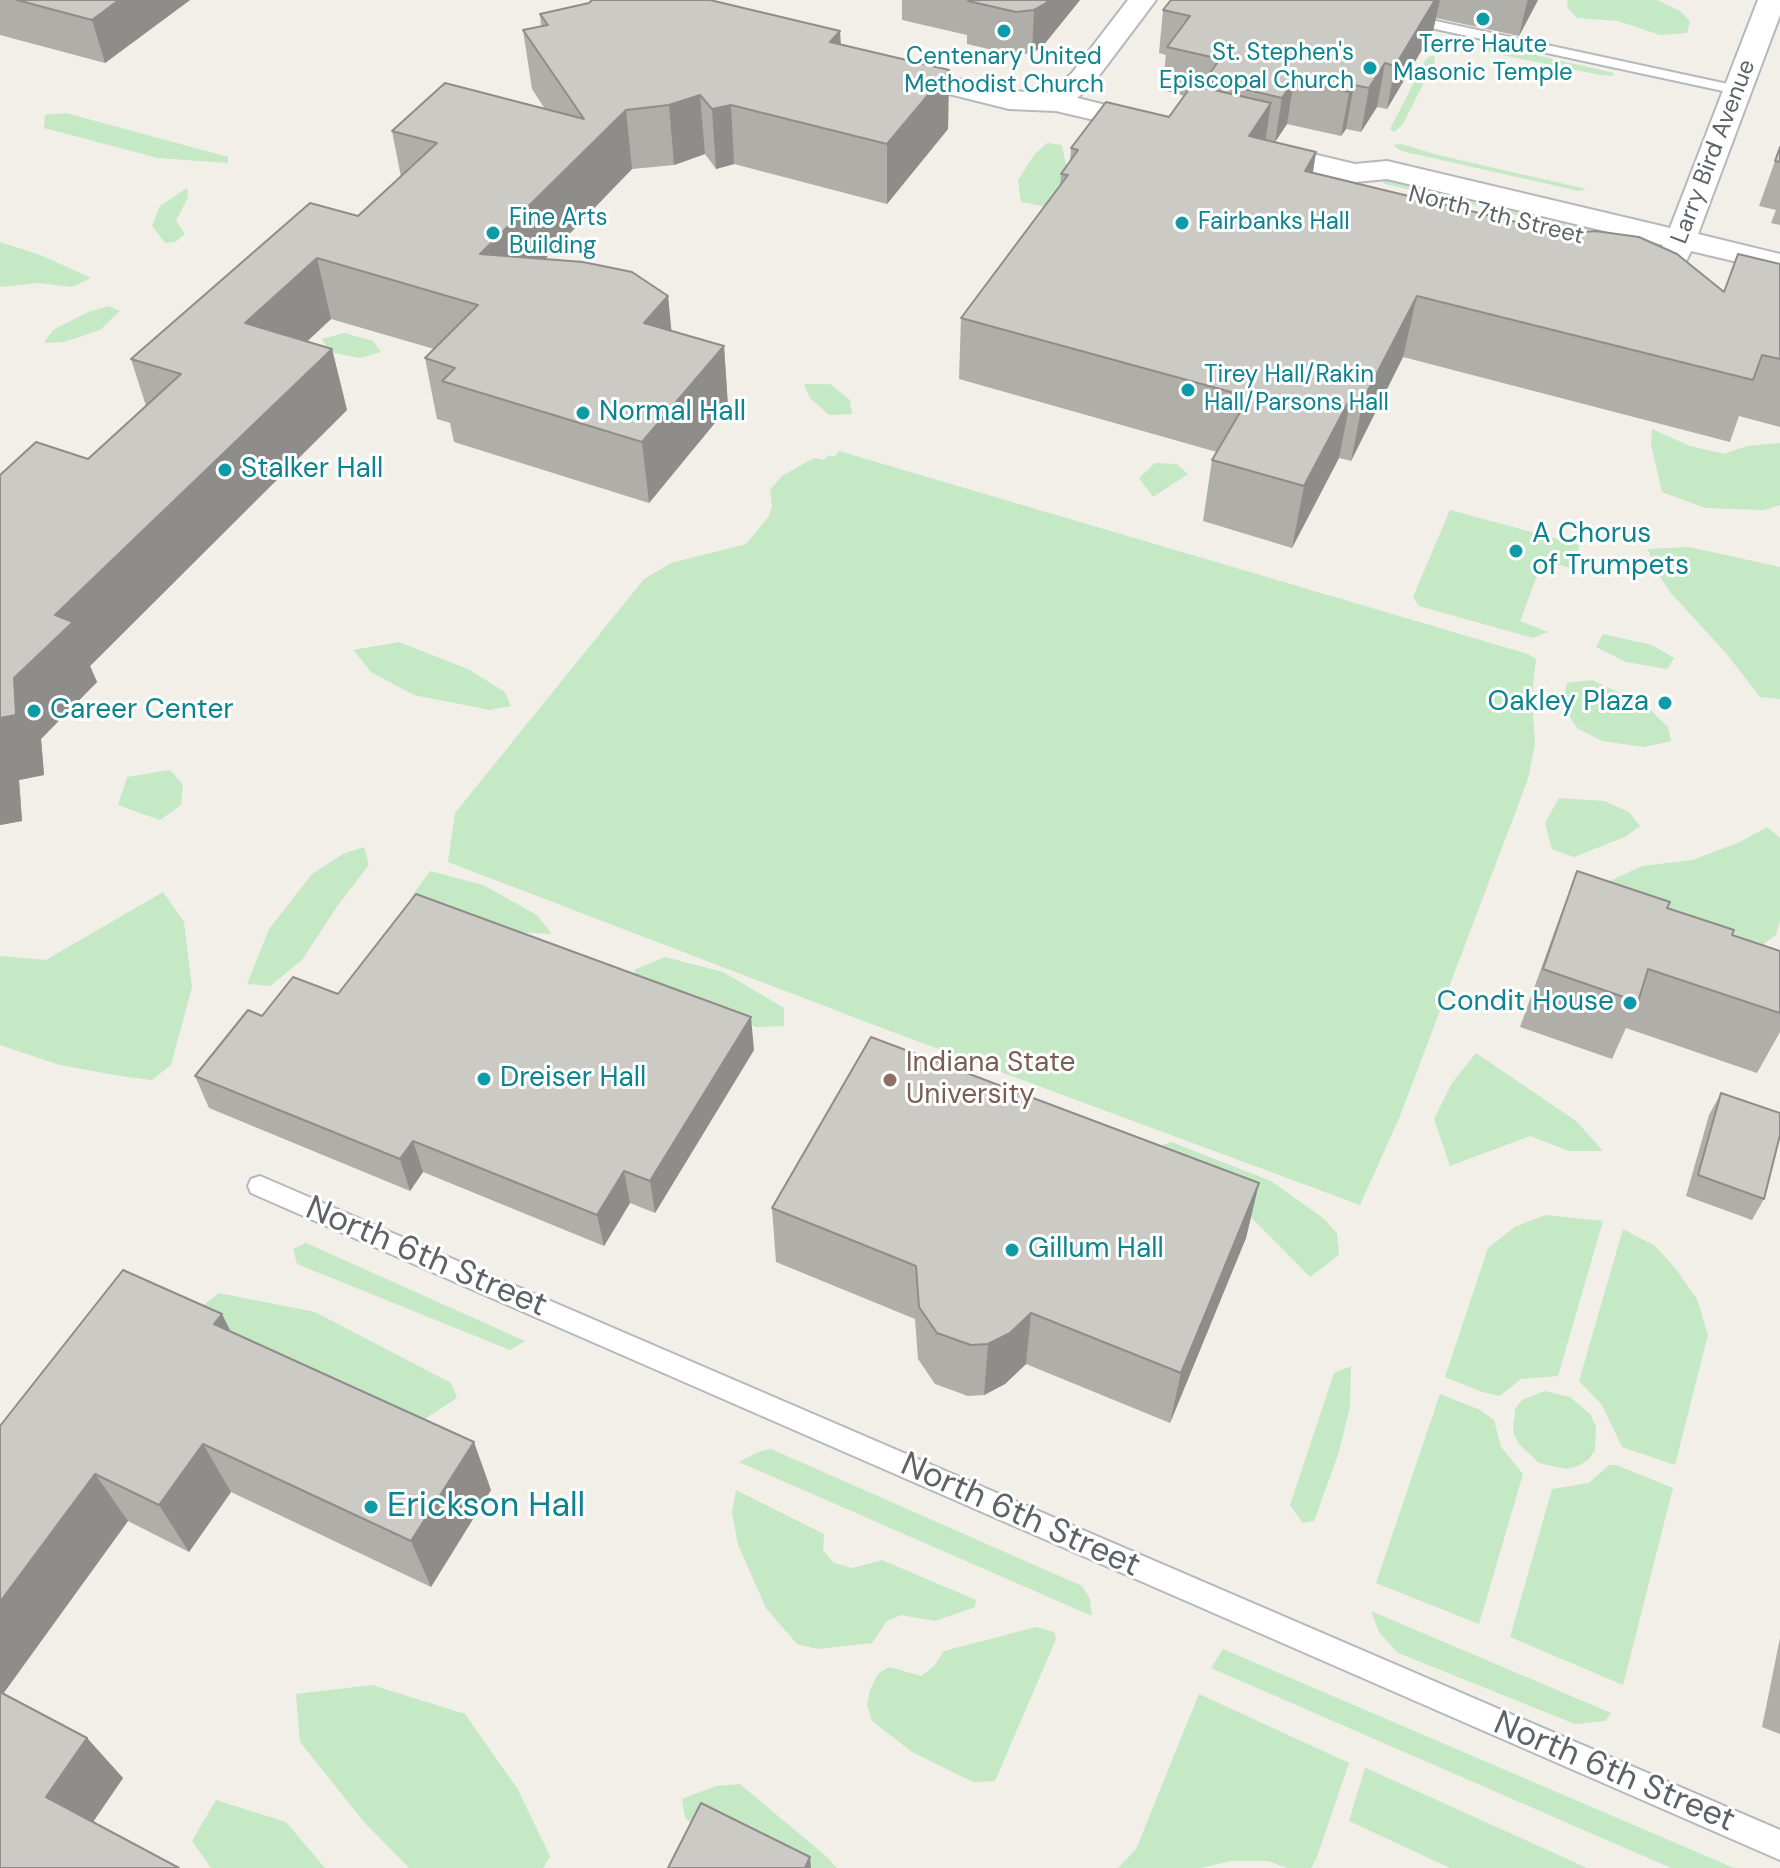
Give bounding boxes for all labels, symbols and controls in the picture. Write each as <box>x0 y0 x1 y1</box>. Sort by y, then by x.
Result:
marker: Terre Haute Masonic Temple <box>1474 10 1492 28</box>
marker: Centenary United Methodist Church <box>995 22 1013 40</box>
place label: Terre Haute Masonic Temple <box>1393 32 1573 88</box>
place label: St. Stephen's Episcopal Church <box>1159 40 1354 96</box>
place label: Centenary United Methodist Church <box>904 44 1104 100</box>
street label: Larry Bird Avenue <box>1666 56 1762 248</box>
marker: St. Stephen's Episcopal Church <box>1361 59 1379 77</box>
street label: North 7th Street <box>1405 180 1587 252</box>
place label: Fine Arts Building <box>509 205 608 261</box>
place label: Fairbanks Hall <box>1198 209 1350 237</box>
marker: Fairbanks Hall <box>1173 214 1191 232</box>
marker: Fine Arts Building <box>484 224 502 242</box>
place label: Tirey Hall/Rakin Hall/Parsons Hall <box>1204 362 1389 418</box>
marker: Tirey Hall/Rakin Hall/Parsons Hall <box>1179 381 1197 399</box>
place label: Normal Hall <box>599 396 746 430</box>
marker: Normal Hall <box>574 404 592 422</box>
place label: Stalker Hall <box>241 453 383 487</box>
marker: Stalker Hall <box>216 461 234 479</box>
place label: A Chorus of Trumpets <box>1532 518 1689 584</box>
marker: A Chorus of Trumpets <box>1507 542 1525 560</box>
place label: Oakley Plaza <box>1488 686 1649 720</box>
place label: Career Center <box>50 694 234 728</box>
marker: Oakley Plaza <box>1656 694 1674 712</box>
marker: Career Center <box>25 702 43 720</box>
place label: Condit House <box>1437 986 1614 1020</box>
marker: Condit House <box>1621 994 1639 1012</box>
place label: Indiana State University <box>906 1047 1075 1113</box>
place label: Dreiser Hall <box>500 1062 646 1096</box>
marker: Dreiser Hall <box>475 1070 493 1088</box>
marker: Indiana State University <box>881 1071 899 1089</box>
street label: North 6th Street <box>299 1189 553 1327</box>
place label: Gillum Hall <box>1028 1233 1164 1267</box>
marker: Gillum Hall <box>1003 1241 1021 1259</box>
street label: North 6th Street <box>894 1445 1146 1587</box>
place label: Erickson Hall <box>387 1487 585 1527</box>
marker: Erickson Hall <box>362 1498 380 1516</box>
street label: North 6th Street <box>1487 1704 1741 1842</box>

